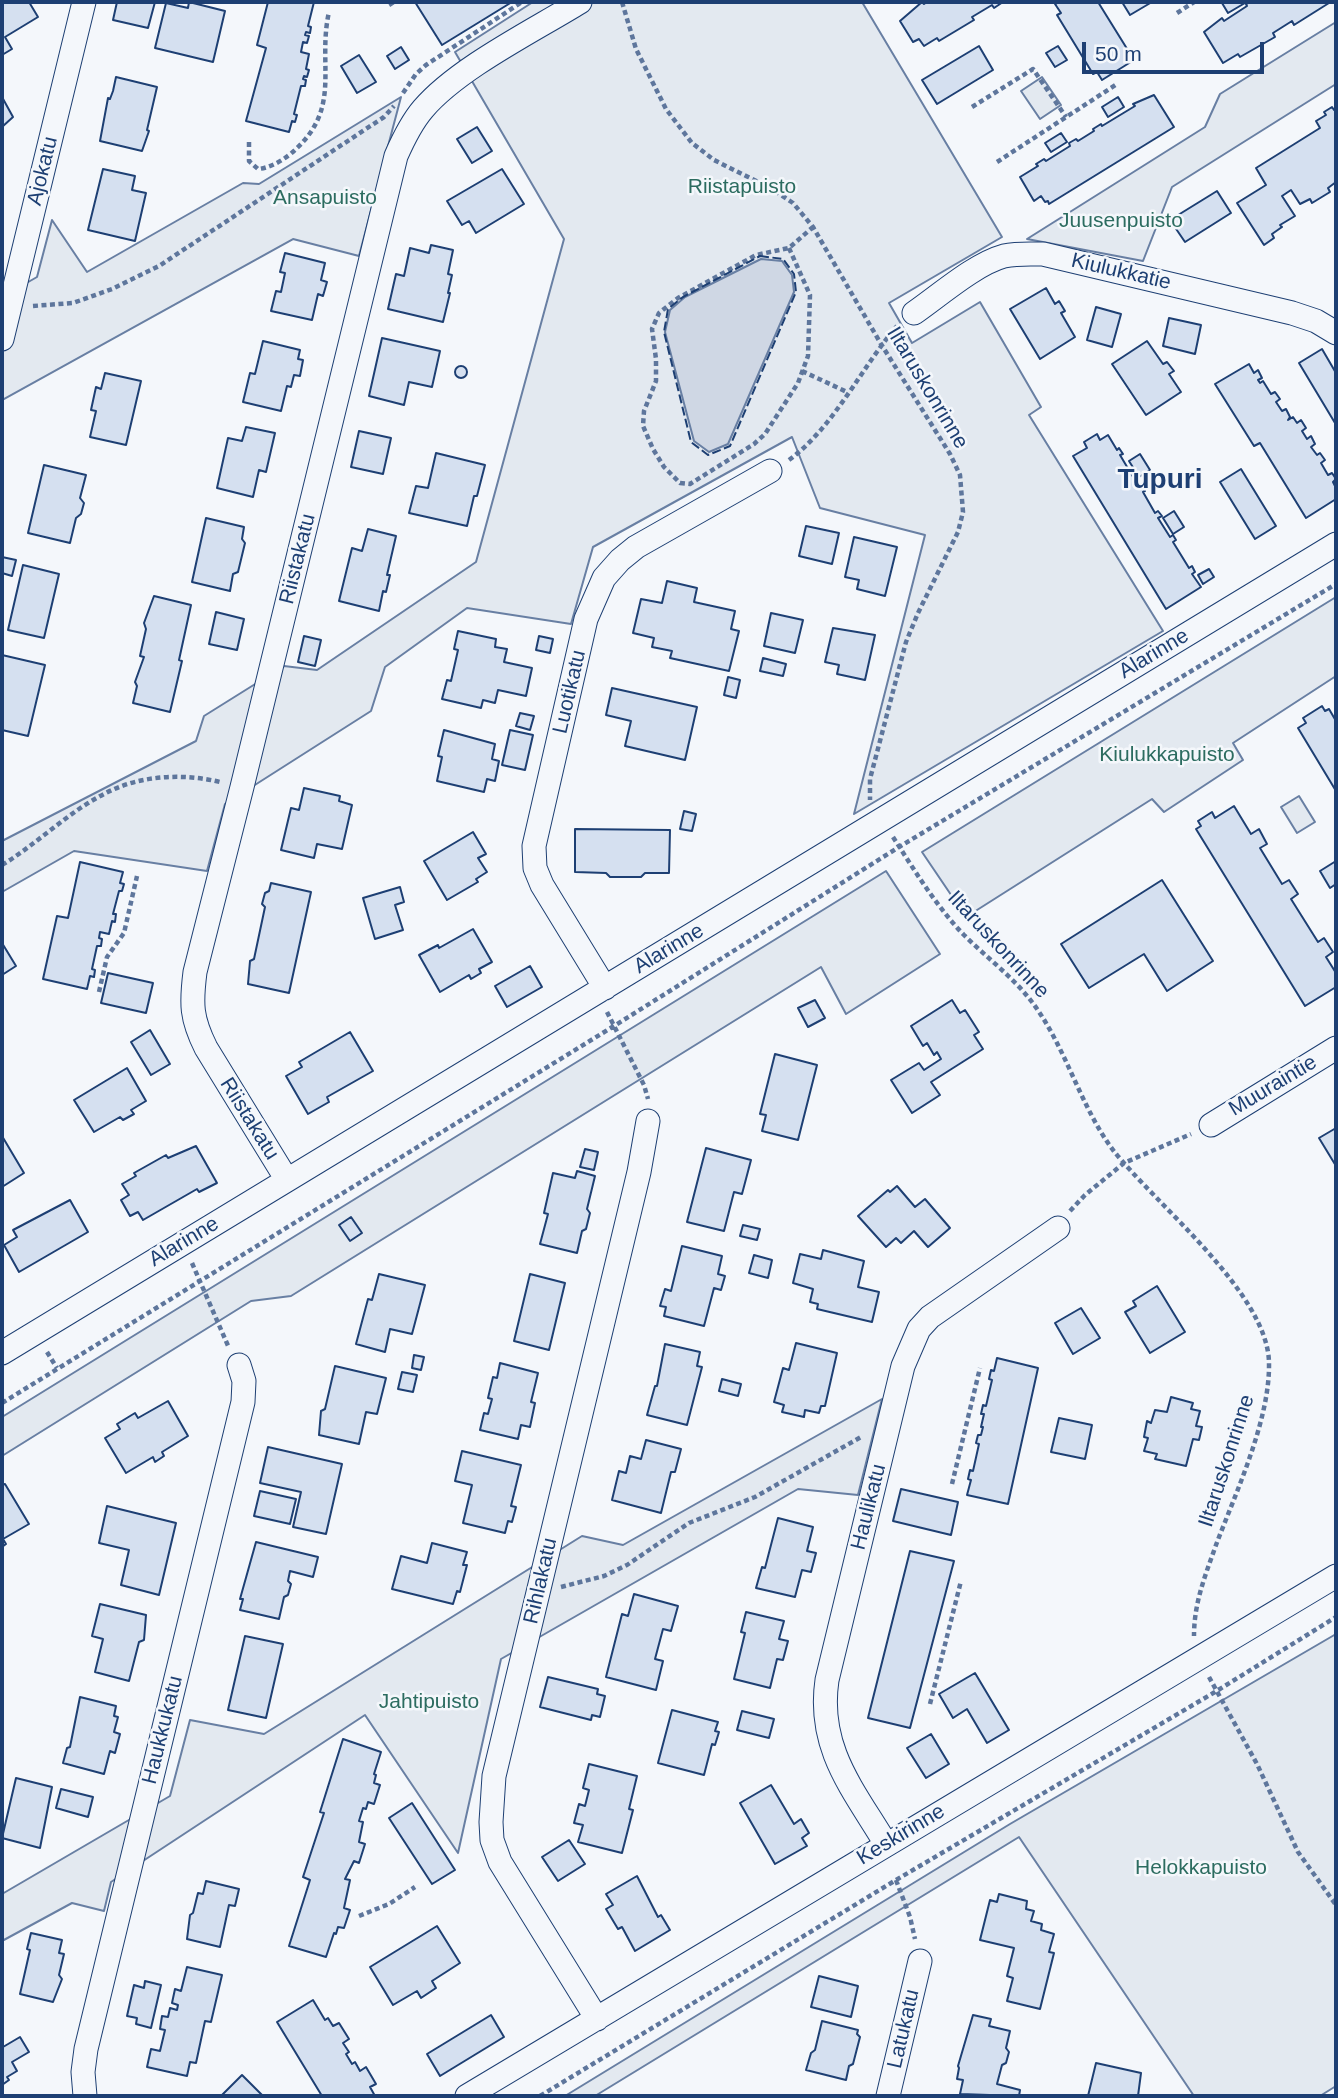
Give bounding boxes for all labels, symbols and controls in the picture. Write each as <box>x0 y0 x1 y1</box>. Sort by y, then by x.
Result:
scale bar <box>1086 28 1268 72</box>
text: 50 m <box>1095 42 1142 65</box>
street label: Ajokatu <box>22 134 64 208</box>
park label: Riistapuisto <box>688 174 796 200</box>
park label: Ansapuisto <box>273 185 377 211</box>
park label: Juusenpuisto <box>1059 208 1183 234</box>
street label: Kiulukkatie <box>1069 248 1173 296</box>
street label: Iltaruskonrinne <box>881 322 973 454</box>
district label: Tupuri <box>1117 463 1203 497</box>
street label: Riistakatu <box>275 511 321 607</box>
street label: Alarinne <box>1114 623 1194 685</box>
street label: Luotikatu <box>548 648 592 736</box>
park label: Kiulukkapuisto <box>1099 742 1235 768</box>
street label: Iltaruskonrinne <box>942 886 1054 1004</box>
street label: Alarinne <box>629 918 709 980</box>
street label: Muuraintie <box>1224 1050 1322 1122</box>
street label: Riistakatu <box>214 1073 284 1165</box>
street label: Alarinne <box>144 1211 224 1273</box>
street label: Iltaruskonrinne <box>1194 1392 1260 1530</box>
street label: Haulikatu <box>846 1461 892 1553</box>
street label: Rihlakatu <box>519 1536 563 1626</box>
street label: Haukkukatu <box>137 1673 189 1787</box>
park label: Jahtipuisto <box>379 1689 479 1715</box>
street label: Keskirinne <box>852 1799 950 1871</box>
park label: Helokkapuisto <box>1135 1855 1267 1881</box>
street label: Latukatu <box>883 1987 925 2071</box>

